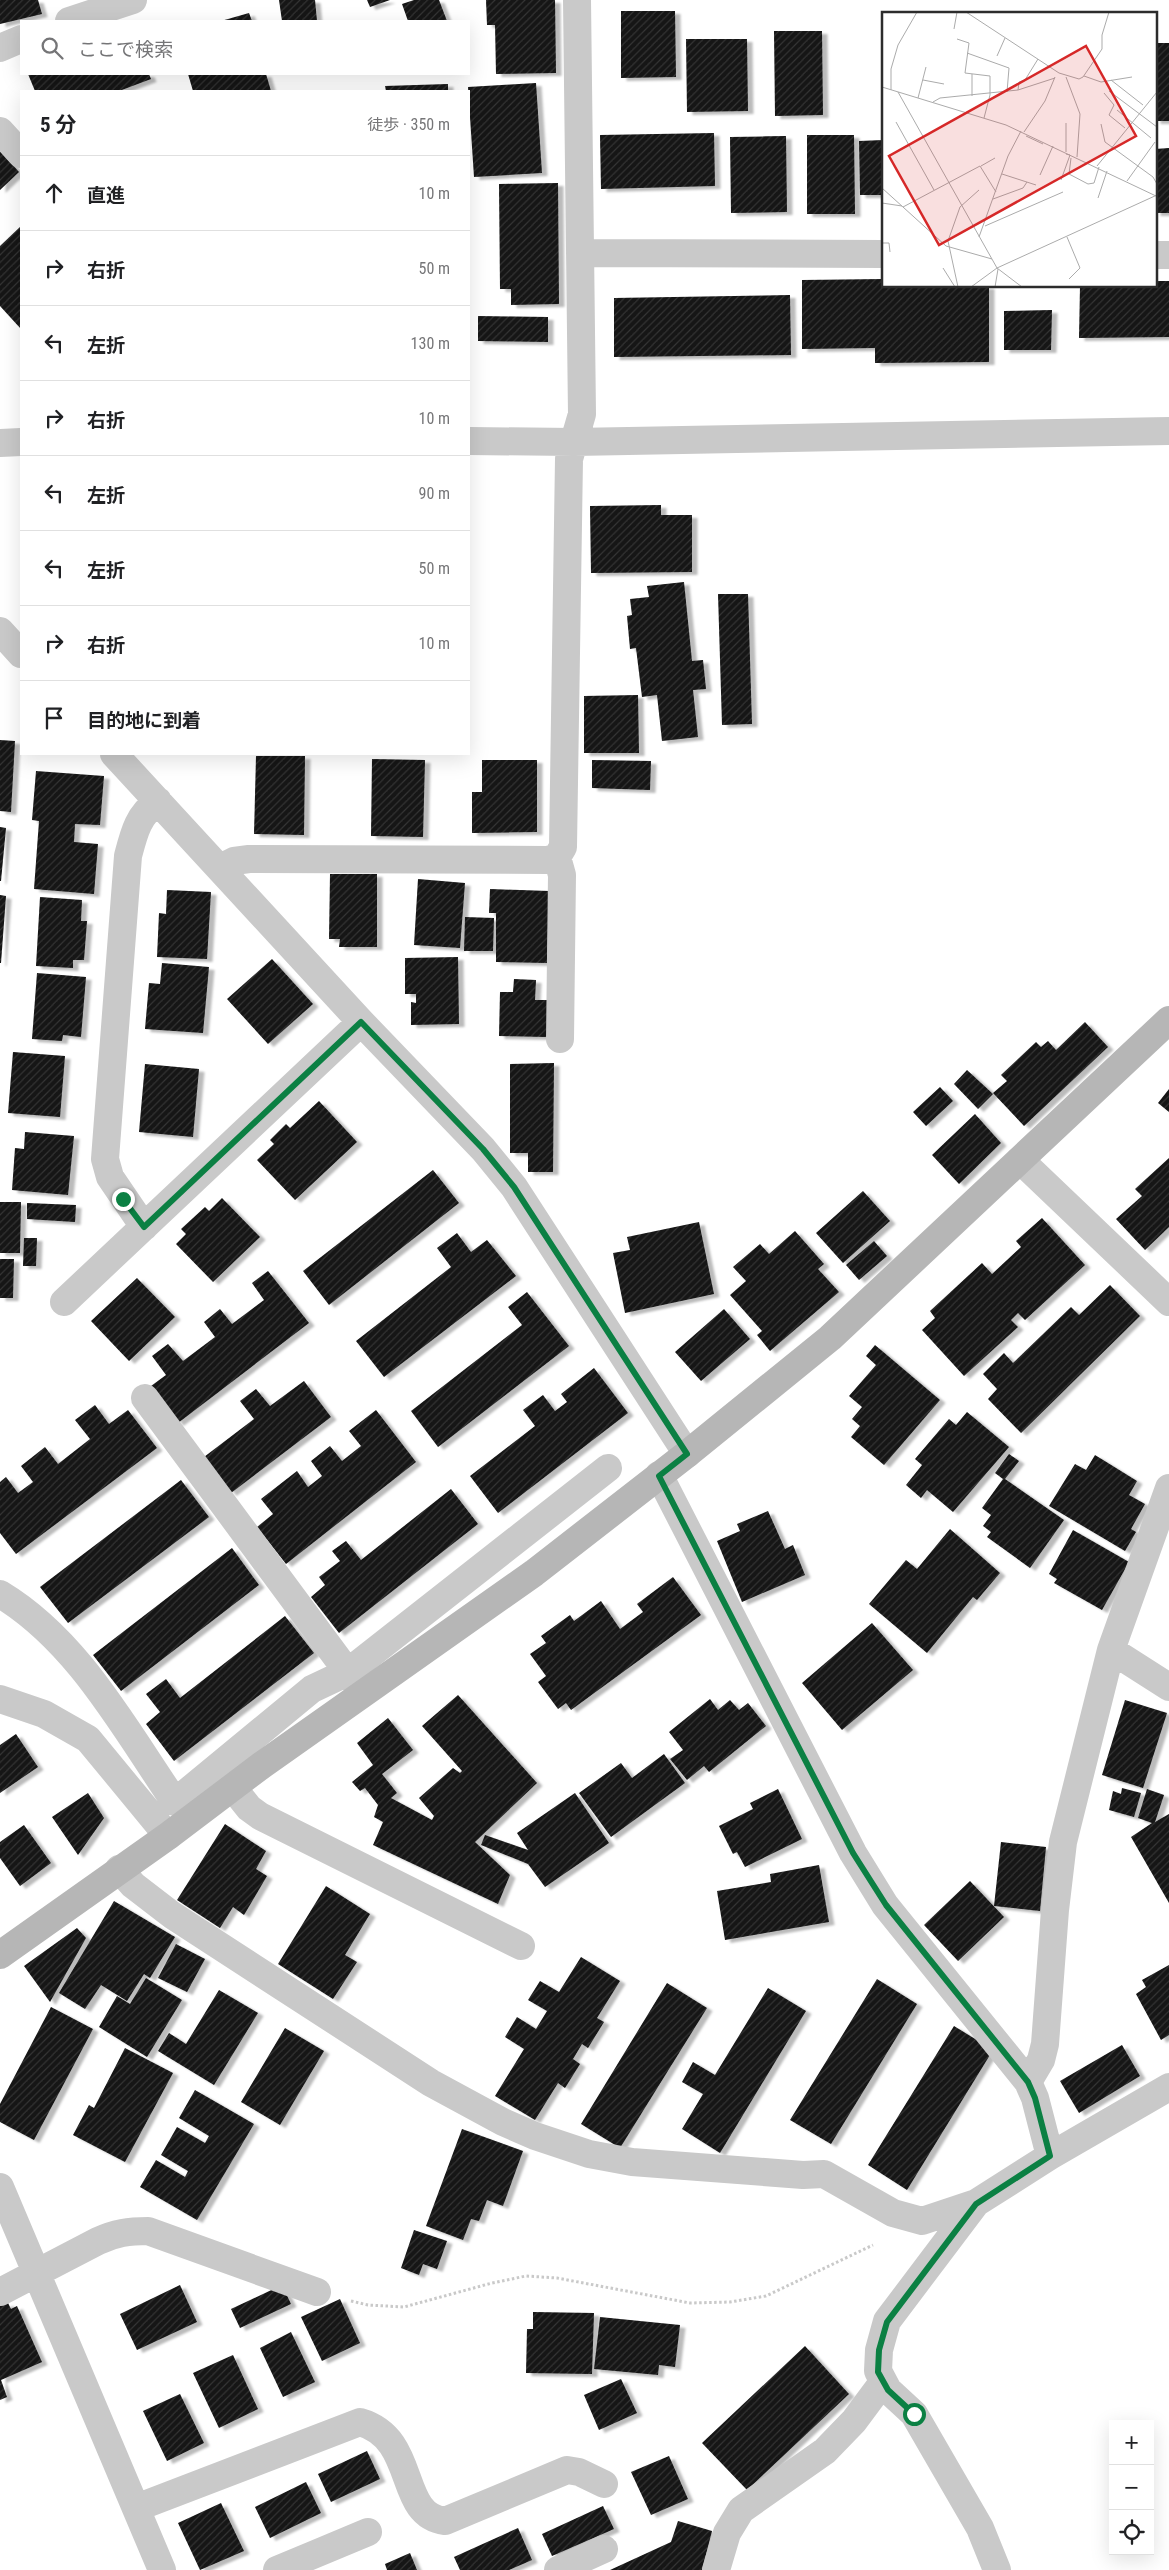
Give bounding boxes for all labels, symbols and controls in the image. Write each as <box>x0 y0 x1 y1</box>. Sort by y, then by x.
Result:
inset map <box>882 12 1156 288</box>
search box <box>20 20 470 75</box>
icon: search <box>38 34 66 62</box>
text: ここで検索 <box>78 38 173 61</box>
text: 5 分 <box>40 113 76 137</box>
text: 徒歩 · 350 m <box>367 115 450 134</box>
icon: ahead <box>40 179 68 207</box>
text: 直進 <box>87 184 125 207</box>
text: 10 m <box>418 184 450 203</box>
icon: right <box>40 254 68 282</box>
text: 右折 <box>87 259 125 282</box>
text: 50 m <box>418 259 450 278</box>
icon: left <box>40 329 68 357</box>
text: 左折 <box>87 334 125 357</box>
text: 130 m <box>411 334 450 353</box>
icon: right <box>40 404 68 432</box>
text: 右折 <box>87 409 125 432</box>
text: 10 m <box>418 409 450 428</box>
icon: left <box>40 479 68 507</box>
text: 左折 <box>87 484 125 507</box>
text: 90 m <box>418 484 450 503</box>
icon: left <box>40 554 68 582</box>
text: 左折 <box>87 559 125 582</box>
text: 50 m <box>418 559 450 578</box>
icon: right <box>40 629 68 657</box>
text: 右折 <box>87 634 125 657</box>
text: 10 m <box>418 634 450 653</box>
icon: arrive <box>40 704 68 732</box>
text: 目的地に到着 <box>87 709 201 732</box>
route end <box>112 1188 135 1211</box>
route start <box>903 2403 926 2426</box>
map controls <box>1109 2420 1154 2555</box>
button: + <box>1109 2420 1154 2465</box>
button: − <box>1109 2465 1154 2510</box>
button: locate <box>1109 2510 1154 2555</box>

